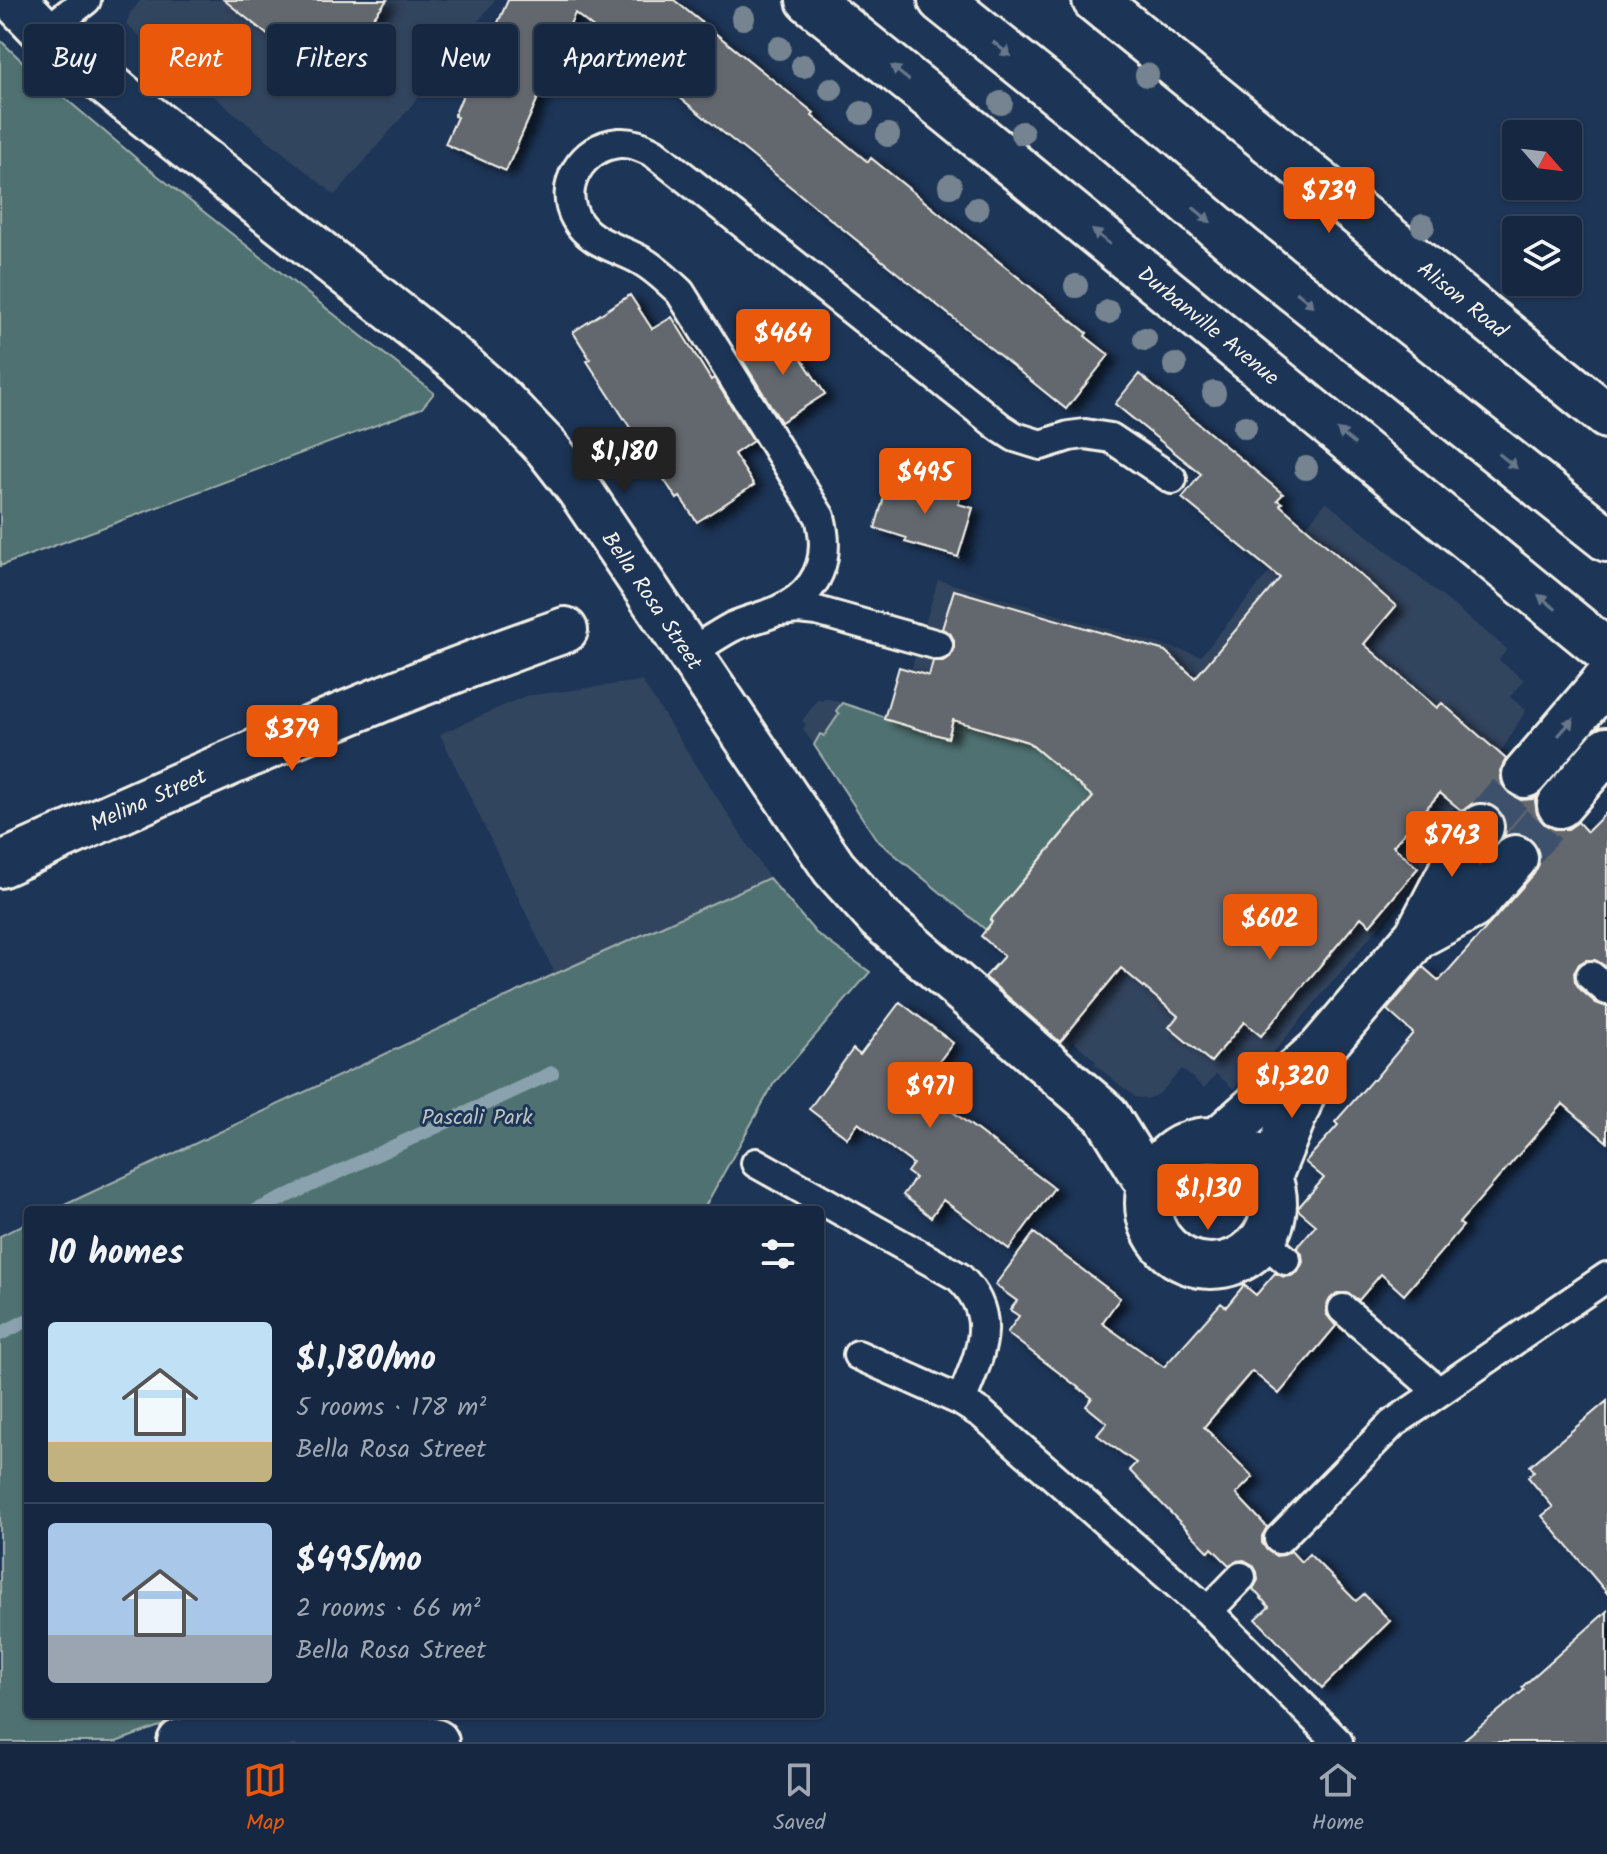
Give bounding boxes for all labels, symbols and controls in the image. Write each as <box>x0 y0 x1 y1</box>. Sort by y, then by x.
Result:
chip: Buy <box>24 24 124 96</box>
chip: Rent <box>140 24 251 96</box>
chip: Filters <box>267 24 396 96</box>
chip: New <box>412 24 518 96</box>
chip: Apartment <box>534 24 715 96</box>
one-way arrow <box>992 40 1012 57</box>
one-way arrow <box>890 65 910 82</box>
north arrow <box>1502 120 1582 200</box>
map controls <box>1502 120 1582 296</box>
pin: $739 <box>1282 167 1376 235</box>
text: $739 <box>1301 172 1357 214</box>
one-way arrow <box>1192 206 1212 223</box>
button: layers <box>1502 216 1582 296</box>
one-way arrow <box>1091 229 1111 246</box>
street label: Alison Road <box>1408 253 1515 349</box>
street label: Durbanville Avenue <box>1129 258 1286 395</box>
one-way arrow <box>1295 290 1315 306</box>
pin: $464 <box>736 309 830 377</box>
text: $464 <box>754 314 812 356</box>
pin: $1,180 <box>559 427 689 495</box>
one-way arrow <box>1336 429 1356 446</box>
text: $1,180 <box>591 432 657 474</box>
pin: $495 <box>878 448 972 516</box>
one-way arrow <box>1498 452 1518 469</box>
text: $495 <box>897 453 953 495</box>
street label: Bella Rosa Street <box>591 525 711 678</box>
one-way arrow <box>1537 594 1557 611</box>
pin: $379 <box>245 705 339 773</box>
text: $379 <box>264 710 320 752</box>
one-way arrow <box>1557 717 1574 737</box>
street label: Melina Street <box>85 760 213 843</box>
pin: $743 <box>1405 811 1499 879</box>
text: $743 <box>1424 816 1480 858</box>
pin: $602 <box>1223 894 1317 962</box>
text: $602 <box>1241 899 1299 941</box>
pin: $1,320 <box>1227 1052 1357 1120</box>
text: $1,320 <box>1256 1057 1328 1099</box>
pin: $971 <box>883 1062 977 1130</box>
text: $971 <box>906 1067 954 1109</box>
park label: Pascali Park <box>421 1101 533 1136</box>
pin: $1,130 <box>1143 1164 1273 1232</box>
text: $1,130 <box>1175 1169 1241 1211</box>
text: 10 homes <box>48 1227 184 1281</box>
icon: filters <box>756 1232 800 1276</box>
text: $1,180/mo <box>296 1333 436 1387</box>
icon: home <box>112 1354 208 1450</box>
text: 5 rooms · 178 m² <box>296 1387 486 1429</box>
text: Bella Rosa Street <box>296 1429 486 1471</box>
text: $495/mo <box>296 1534 422 1588</box>
icon: home <box>112 1555 208 1651</box>
text: 2 rooms · 66 m² <box>296 1588 481 1630</box>
text: Bella Rosa Street <box>296 1630 486 1672</box>
tab: Map <box>243 1758 287 1841</box>
tab: Saved <box>773 1758 826 1841</box>
tab: Home <box>1312 1758 1364 1841</box>

